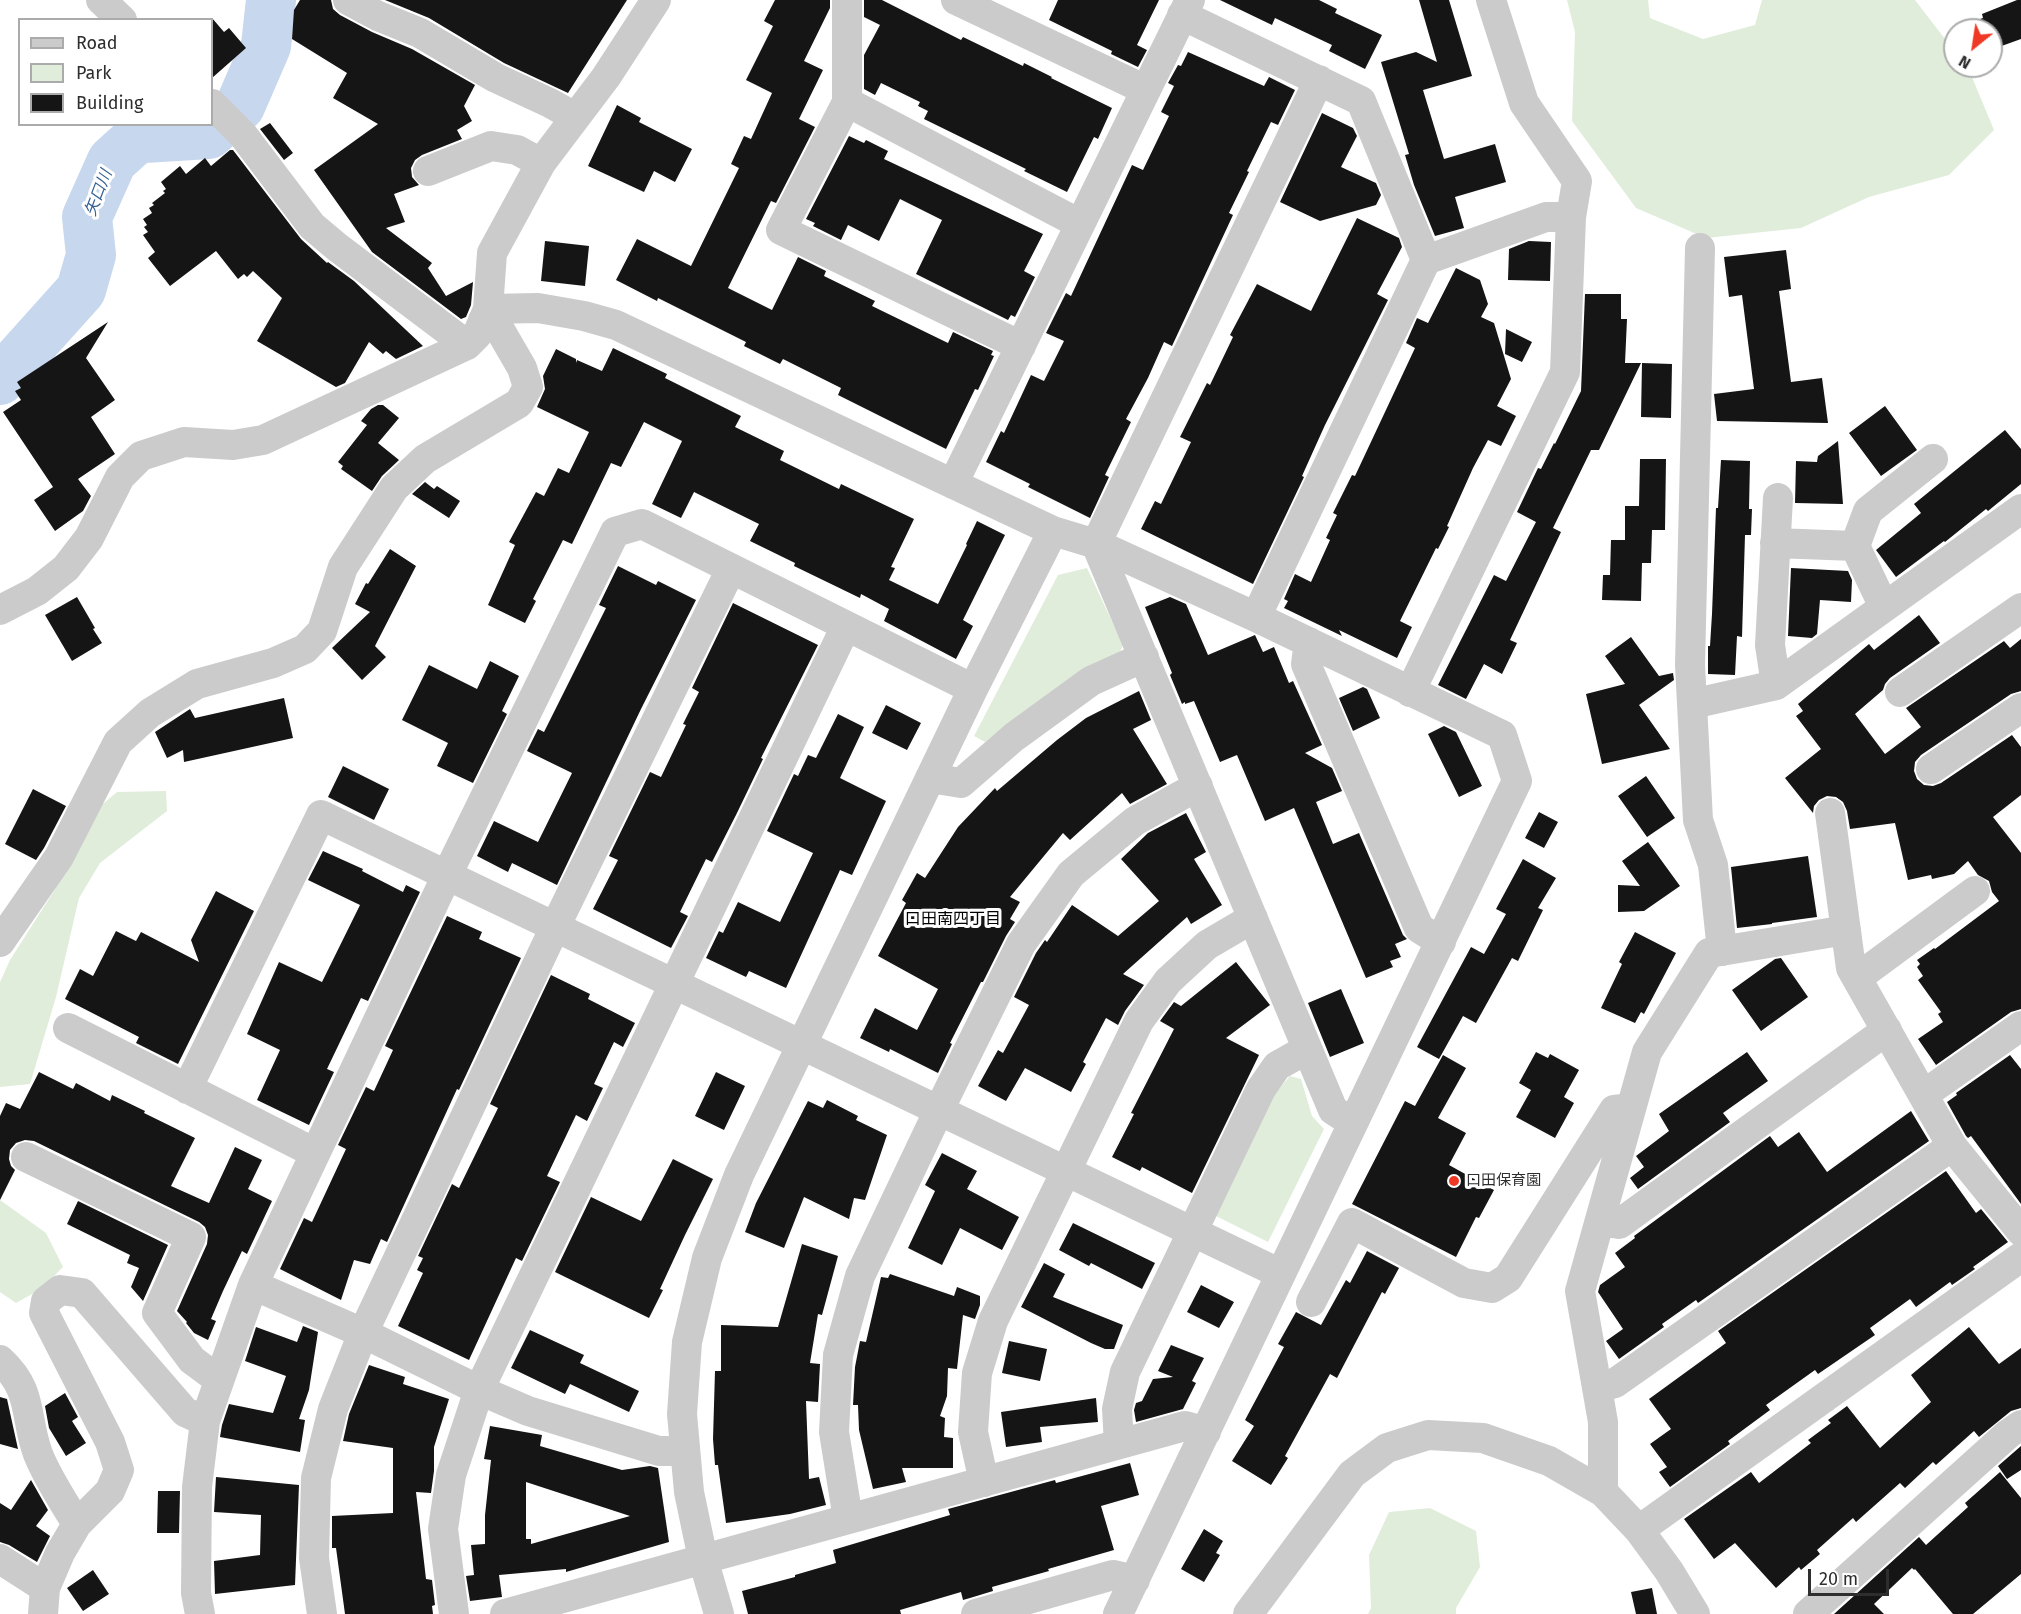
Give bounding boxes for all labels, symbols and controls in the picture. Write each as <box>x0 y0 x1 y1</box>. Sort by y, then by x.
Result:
legend <box>18 18 213 126</box>
north arrow <box>1943 18 2003 78</box>
text: Road <box>76 32 118 54</box>
text: N <box>1955 51 1974 73</box>
text: Park <box>76 62 111 84</box>
text: Building <box>76 92 143 114</box>
water label: 矢口川 <box>81 167 117 219</box>
district label: 口田南四丁目 <box>905 910 1001 930</box>
place label: 口田保育園 <box>1466 1172 1541 1190</box>
marker: 口田保育園 <box>1447 1174 1461 1188</box>
scale bar <box>1811 1557 1892 1595</box>
text: 20 m <box>1819 1568 1858 1590</box>

